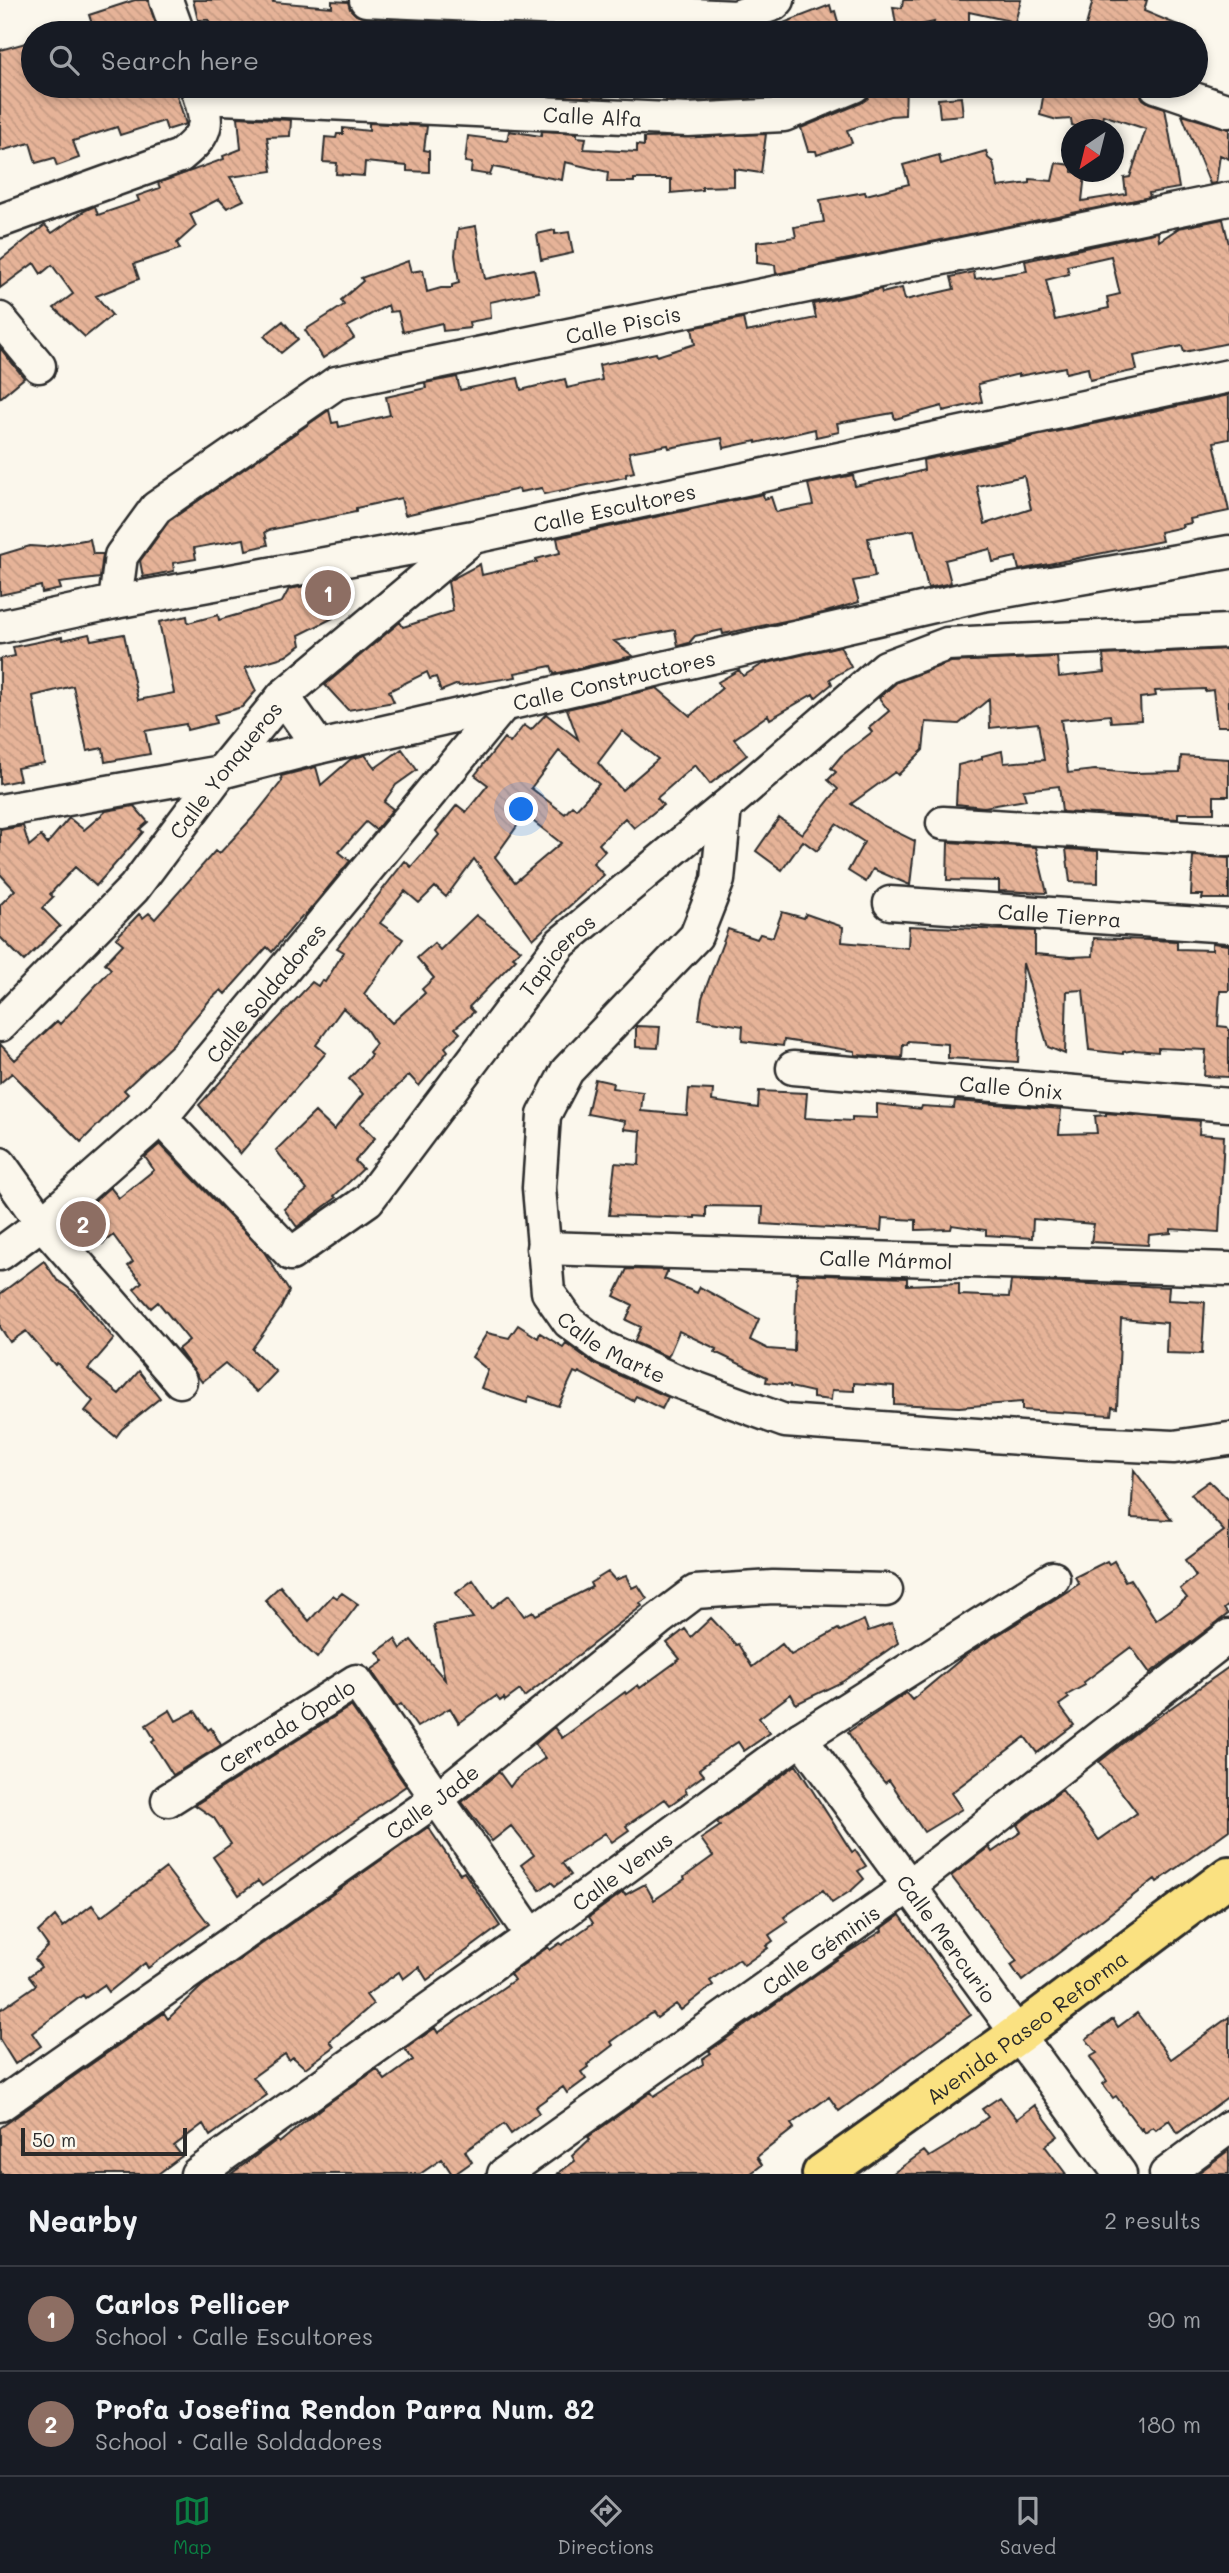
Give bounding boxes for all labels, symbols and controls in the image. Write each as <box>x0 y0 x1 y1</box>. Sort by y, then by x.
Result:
search box <box>21 21 1208 98</box>
icon: search <box>45 41 83 79</box>
text: Search here <box>101 43 259 77</box>
street label: Calle Alfa <box>542 100 643 131</box>
north arrow <box>1061 119 1124 182</box>
street label: Calle Piscis <box>563 299 683 349</box>
street label: Calle Escultores <box>531 476 698 537</box>
pin: 1 <box>305 567 351 619</box>
street label: Calle Constructores <box>510 643 718 716</box>
street label: Calle Yonqueros <box>163 695 287 844</box>
your location <box>504 792 538 826</box>
street label: Calle Tierra <box>997 897 1122 932</box>
street label: Tapiceros <box>512 907 600 1001</box>
street label: Calle Soldadores <box>199 917 331 1068</box>
street label: Calle Ónix <box>958 1069 1064 1104</box>
pin: 2 <box>60 1198 106 1250</box>
street label: Calle Mármol <box>819 1243 953 1274</box>
street label: Calle Marte <box>552 1306 670 1388</box>
street label: Cerrada Ópalo <box>213 1672 359 1778</box>
street label: Calle Jade <box>380 1757 484 1844</box>
street label: Calle Venus <box>566 1824 677 1916</box>
street label: Calle Mercurio <box>892 1869 1003 2007</box>
street label: Calle Géminis <box>756 1898 884 2000</box>
street label: Avenida Paseo Reforma <box>920 1944 1133 2109</box>
scale bar <box>21 2125 187 2157</box>
text: 50 m <box>32 2127 76 2152</box>
text: Nearby <box>28 2200 138 2240</box>
text: 2 results <box>1104 2205 1201 2235</box>
text: Carlos Pellicer <box>95 2287 290 2321</box>
text: 1 <box>46 2304 56 2334</box>
text: 90 m <box>1148 2304 1201 2334</box>
text: School · Calle Escultores <box>95 2321 373 2351</box>
text: Profa Josefina Rendon Parra Num. 82 <box>95 2392 595 2426</box>
text: 2 <box>45 2409 57 2439</box>
text: 180 m <box>1137 2409 1201 2439</box>
text: School · Calle Soldadores <box>95 2426 383 2456</box>
tab: Map <box>173 2492 212 2559</box>
tab: Directions <box>557 2492 654 2559</box>
tab: Saved <box>1000 2492 1056 2559</box>

